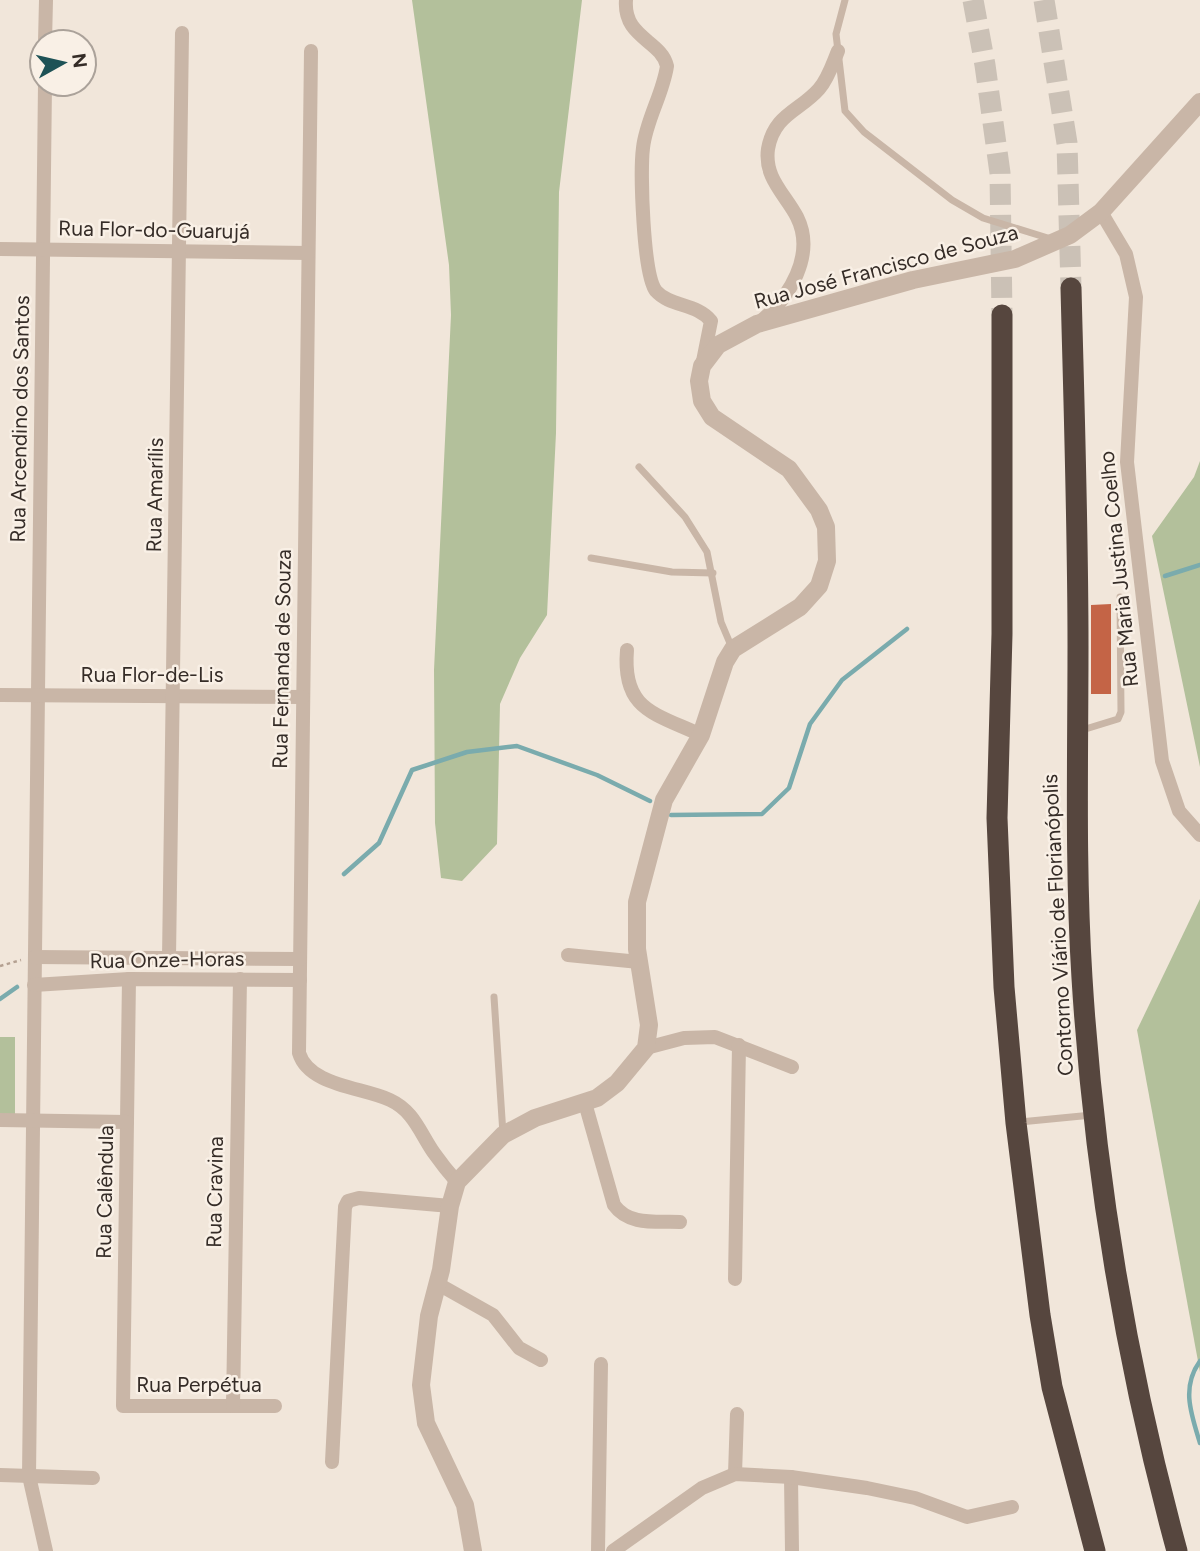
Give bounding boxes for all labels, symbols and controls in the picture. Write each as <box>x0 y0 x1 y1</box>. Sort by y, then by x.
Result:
north arrow <box>28 28 98 98</box>
text: N <box>67 52 92 70</box>
street label: Rua Flor-do-Guarujá <box>58 215 250 244</box>
street label: Rua José Francisco de Souza <box>751 219 1021 314</box>
street label: Rua Arcendino dos Santos <box>5 295 34 543</box>
street label: Rua Amarílis <box>141 437 168 553</box>
street label: Rua Maria Justina Coelho <box>1094 450 1143 688</box>
street label: Rua Fernanda de Souza <box>267 549 296 769</box>
street label: Rua Flor-de-Lis <box>81 662 223 687</box>
street label: Contorno Viário de Florianópolis <box>1037 773 1078 1077</box>
street label: Rua Onze-Horas <box>89 946 245 973</box>
street label: Rua Calêndula <box>91 1125 118 1259</box>
street label: Rua Cravina <box>201 1136 228 1248</box>
street label: Rua Perpétua <box>136 1372 262 1397</box>

